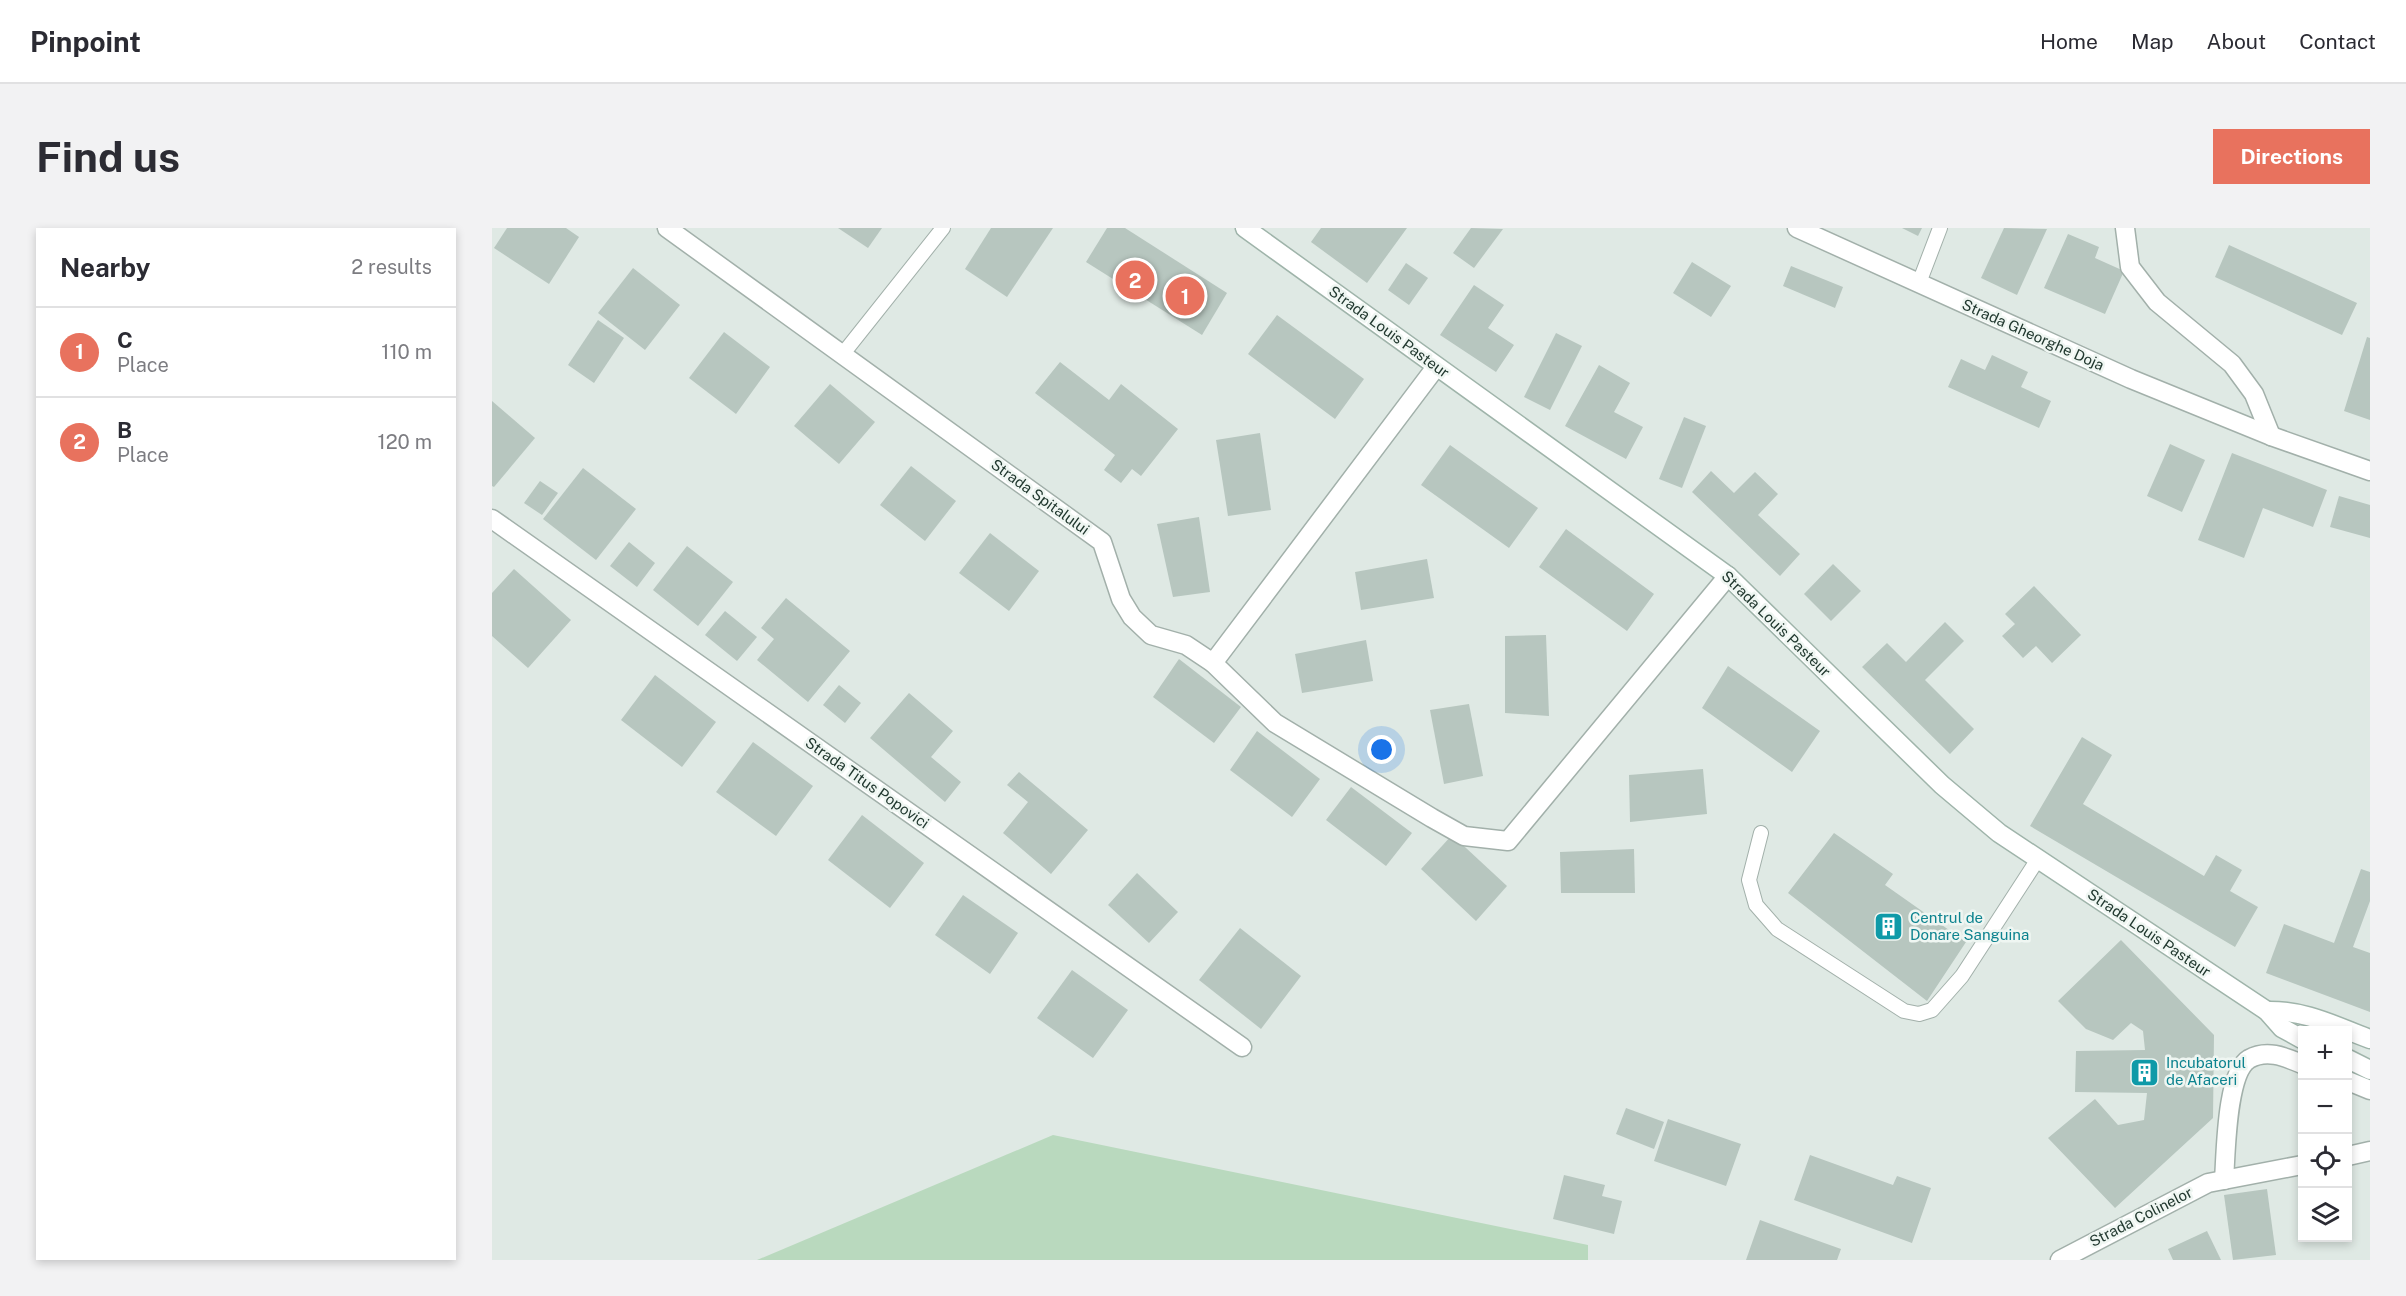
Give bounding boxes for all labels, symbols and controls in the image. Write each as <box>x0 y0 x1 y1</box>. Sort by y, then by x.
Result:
text: Pinpoint <box>30 25 141 58</box>
text: Home <box>2040 29 2098 54</box>
text: Map <box>2131 29 2174 54</box>
text: About <box>2207 29 2266 54</box>
text: Contact <box>2299 29 2376 54</box>
button: Directions <box>2213 129 2370 184</box>
text: Find us <box>36 132 180 181</box>
text: Nearby <box>60 252 150 283</box>
text: 2 results <box>351 255 432 279</box>
pin: 2 <box>1116 257 1154 302</box>
pin: 1 <box>1166 274 1204 318</box>
street label: Strada Louis Pasteur <box>1326 282 1453 381</box>
street label: Strada Gheorghe Doja <box>1960 296 2107 374</box>
text: C <box>117 327 133 353</box>
text: 1 <box>75 340 84 364</box>
text: 110 m <box>381 340 432 364</box>
text: Place <box>117 353 169 377</box>
text: B <box>117 417 132 443</box>
text: 2 <box>73 430 86 454</box>
text: 120 m <box>378 430 432 454</box>
text: Place <box>117 443 169 467</box>
street label: Strada Spitalului <box>988 455 1093 538</box>
street label: Strada Louis Pasteur <box>1718 567 1834 680</box>
street label: Strada Titus Popovici <box>802 734 932 832</box>
your location <box>1367 735 1396 764</box>
street label: Strada Louis Pasteur <box>2085 885 2214 980</box>
place label: Centrul de Donare Sanguina <box>1910 909 2029 943</box>
building icon: Centrul de Donare Sanguina <box>1873 911 1905 943</box>
map controls <box>2298 1026 2352 1242</box>
button: + <box>2298 1026 2352 1080</box>
place label: Incubatorul de Afaceri <box>2166 1054 2246 1088</box>
building icon: Incubatorul de Afaceri <box>2129 1056 2161 1088</box>
button: − <box>2298 1080 2352 1134</box>
button: locate <box>2298 1134 2352 1188</box>
street label: Strada Colinelor <box>2087 1183 2195 1250</box>
button: layers <box>2298 1188 2352 1242</box>

